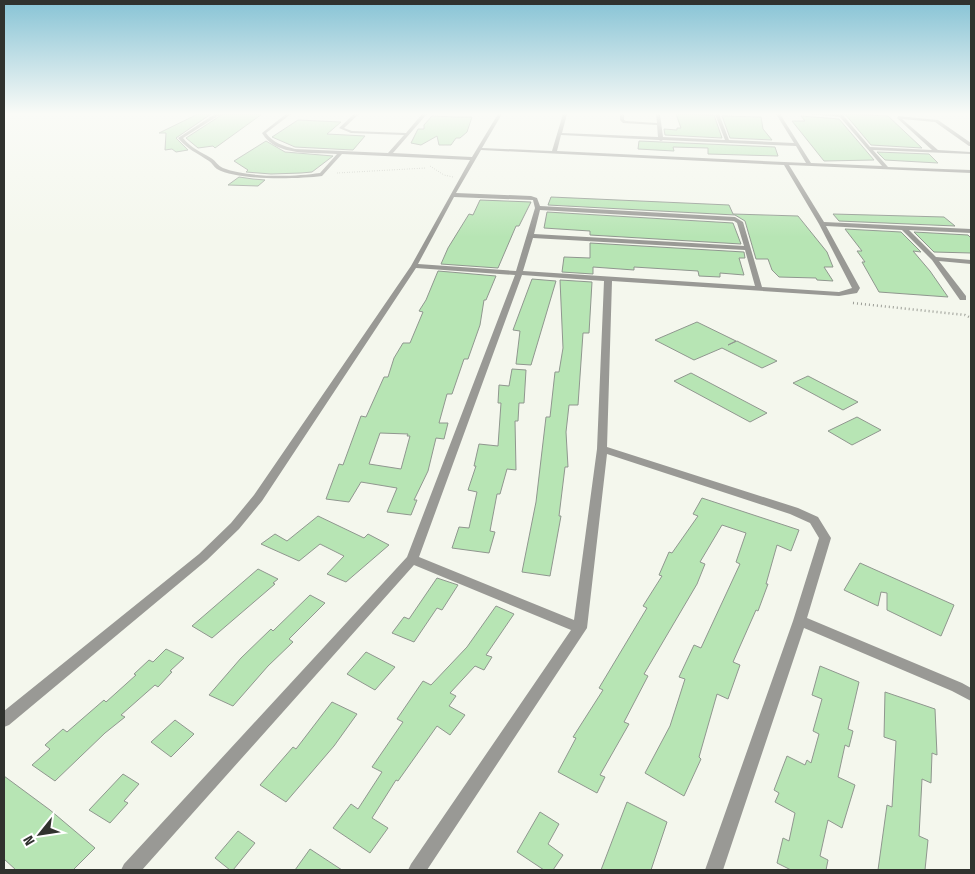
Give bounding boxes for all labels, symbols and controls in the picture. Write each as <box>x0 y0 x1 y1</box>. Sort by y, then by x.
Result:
north arrow <box>15 809 65 859</box>
text: N <box>20 832 39 848</box>

